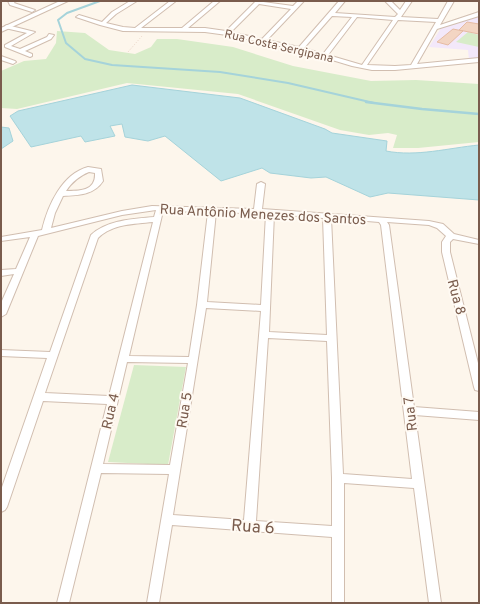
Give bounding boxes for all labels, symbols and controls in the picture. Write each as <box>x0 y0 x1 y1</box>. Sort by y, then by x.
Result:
street label: Rua Costa Sergipana <box>223 27 335 67</box>
street label: Rua Antônio Menezes dos Santos <box>159 202 367 229</box>
street label: Rua 8 <box>443 278 468 317</box>
street label: Rua 5 <box>174 391 197 430</box>
street label: Rua 4 <box>99 392 124 431</box>
street label: Rua 7 <box>401 396 422 432</box>
street label: Rua 6 <box>230 515 275 540</box>

